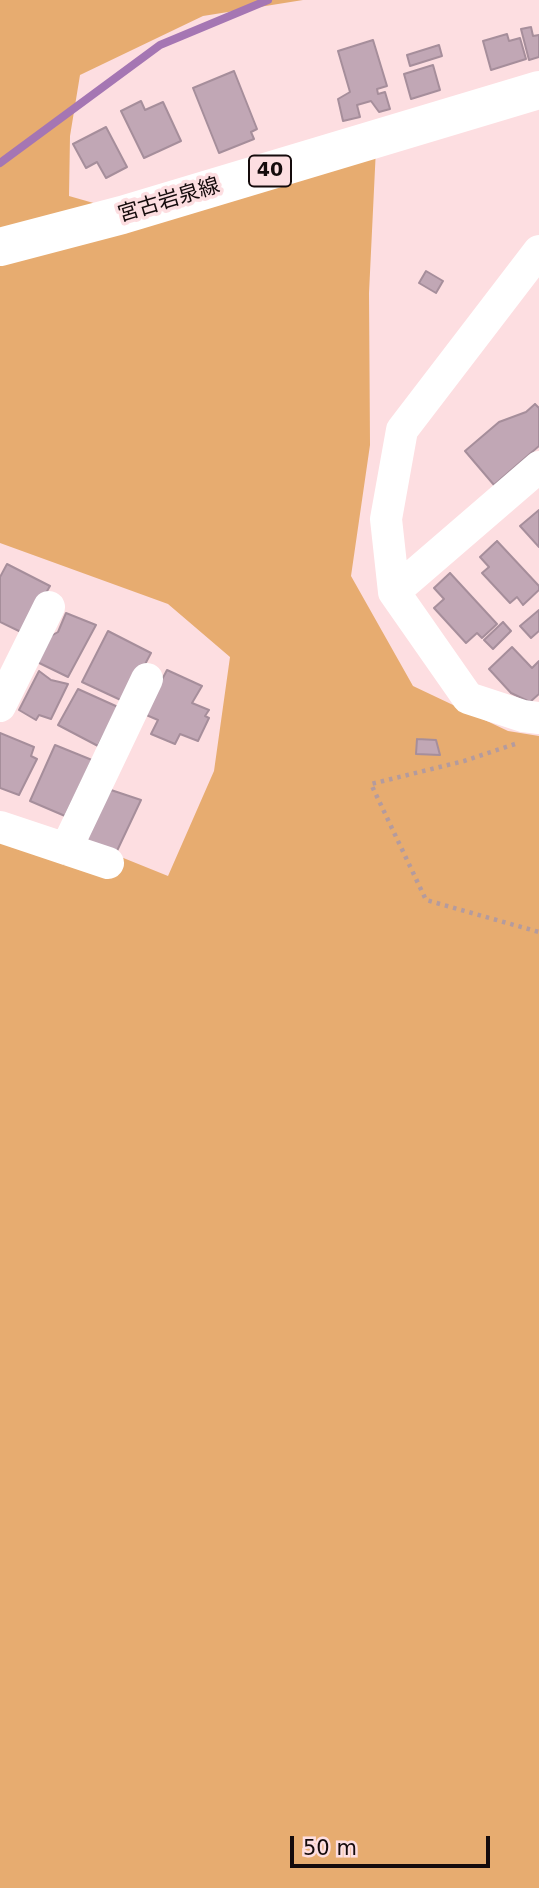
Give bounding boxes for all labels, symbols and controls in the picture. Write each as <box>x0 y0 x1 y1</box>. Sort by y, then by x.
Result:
road number: 40 <box>249 155 291 186</box>
street label: 宮古岩泉線 <box>115 174 223 228</box>
scale bar <box>294 1822 494 1866</box>
text: 50 m <box>303 1836 357 1860</box>

